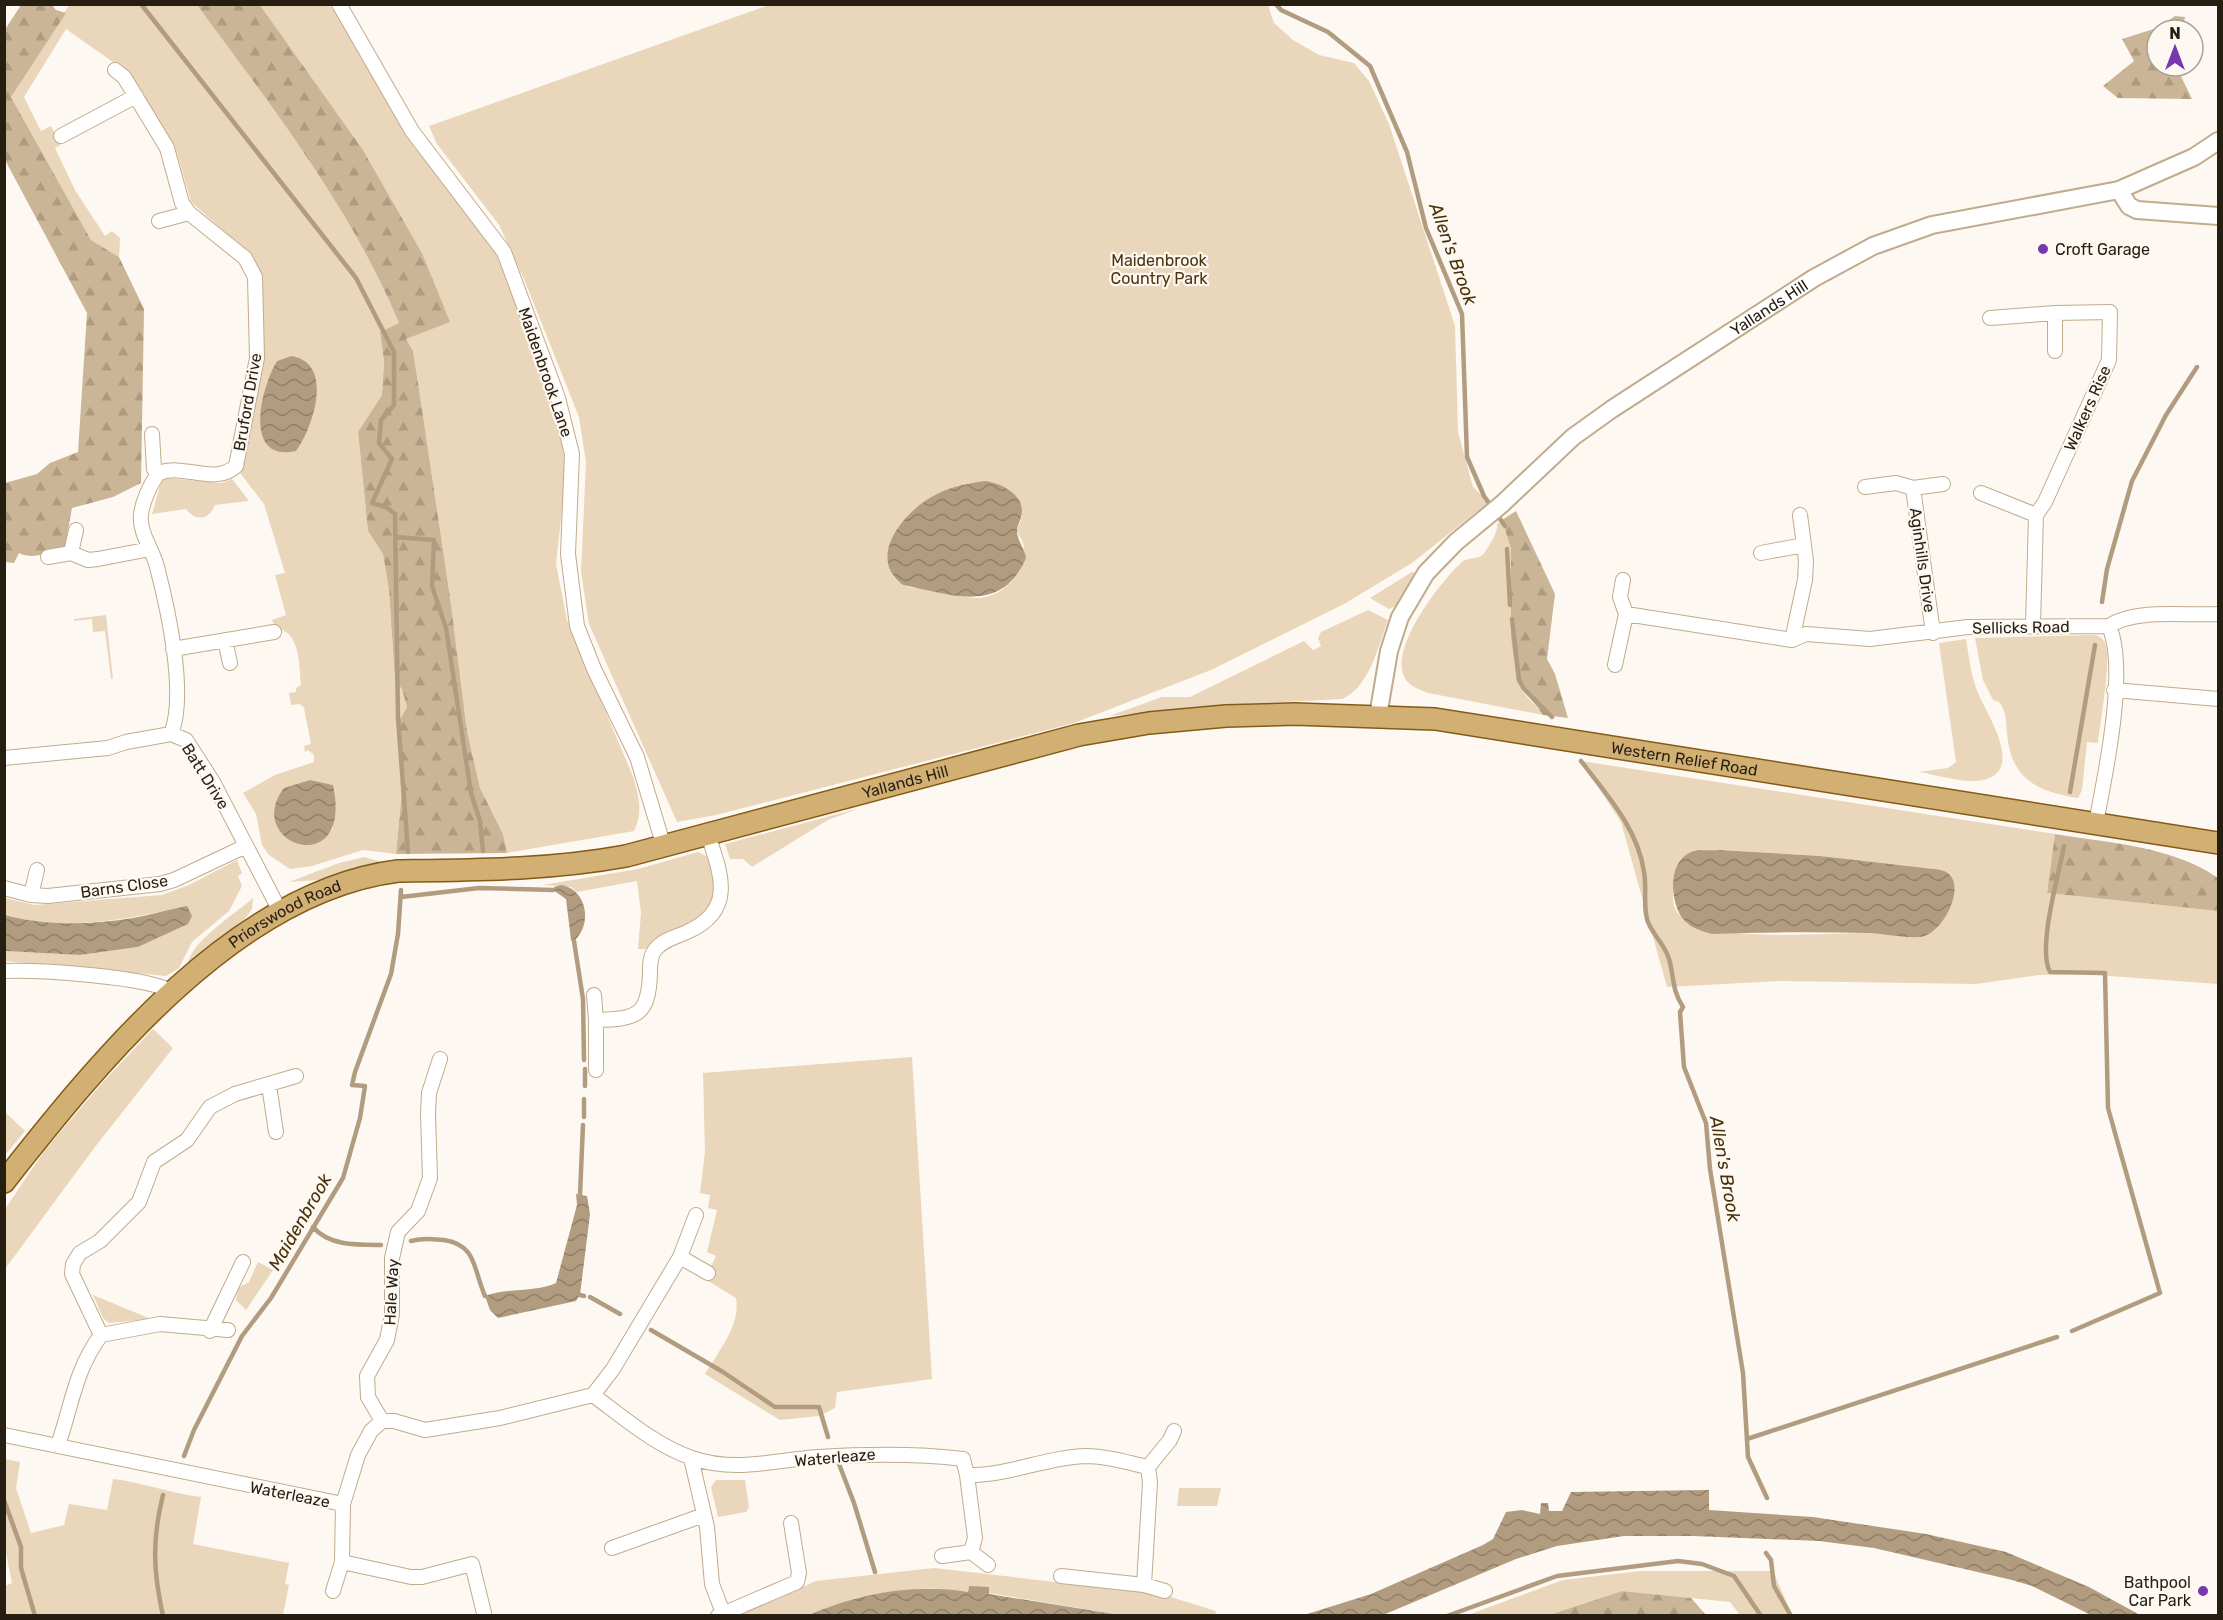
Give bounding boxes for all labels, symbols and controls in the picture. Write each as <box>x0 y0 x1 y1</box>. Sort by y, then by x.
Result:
north arrow <box>2145 18 2205 78</box>
text: N <box>2169 24 2181 43</box>
water label: Allen's Brook <box>1424 199 1482 309</box>
place label: Croft Garage <box>2055 240 2150 259</box>
marker: Croft Garage <box>2036 242 2050 256</box>
park label: Maidenbrook Country Park <box>1110 251 1208 288</box>
street label: Yallands Hill <box>1727 276 1811 340</box>
street label: Maidenbrook Lane <box>514 305 577 440</box>
street label: Bruford Drive <box>230 351 265 453</box>
street label: Walkers Rise <box>2060 362 2115 454</box>
street label: Aginhills Drive <box>1906 506 1939 614</box>
street label: Sellicks Road <box>1972 617 2070 638</box>
street label: Western Relief Road <box>1610 738 1759 780</box>
street label: Batt Drive <box>178 740 233 813</box>
street label: Yallands Hill <box>860 761 951 803</box>
street label: Barns Close <box>79 871 169 902</box>
street label: Priorswood Road <box>225 876 344 952</box>
water label: Allen's Brook <box>1705 1113 1745 1224</box>
water label: Maidenbrook <box>263 1169 337 1274</box>
street label: Hale Way <box>380 1258 403 1326</box>
street label: Waterleaze <box>794 1444 876 1471</box>
street label: Waterleaze <box>248 1477 332 1512</box>
place label: Bathpool Car Park <box>2124 1573 2192 1610</box>
marker: Bathpool Car Park <box>2196 1584 2210 1598</box>

